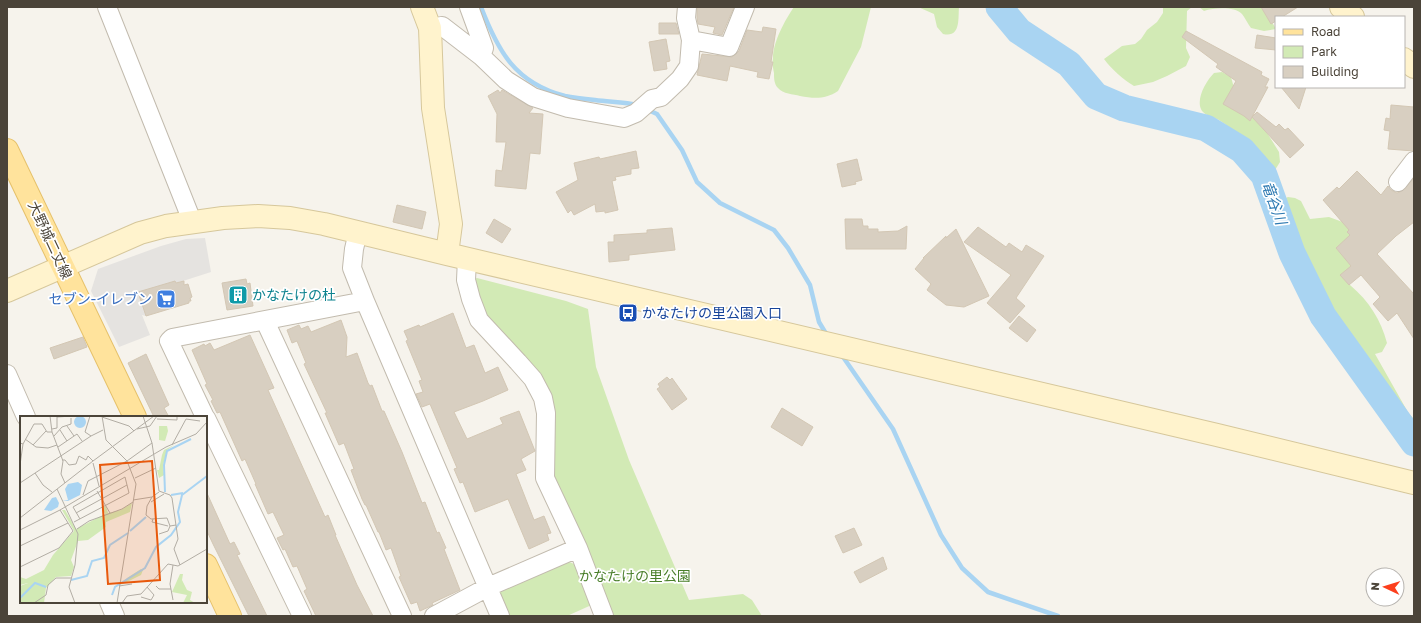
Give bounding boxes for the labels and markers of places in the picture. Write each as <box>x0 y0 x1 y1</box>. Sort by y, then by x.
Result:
building icon: かなたけの杜 <box>227 284 249 306</box>
place label: かなたけの杜 <box>252 286 336 303</box>
supermarket icon: セブン-イレブン <box>155 288 177 310</box>
place label: セブン-イレブン <box>49 290 152 307</box>
bus stop icon: かなたけの里公園入口 <box>617 302 639 324</box>
place label: かなたけの里公園入口 <box>642 304 782 321</box>

